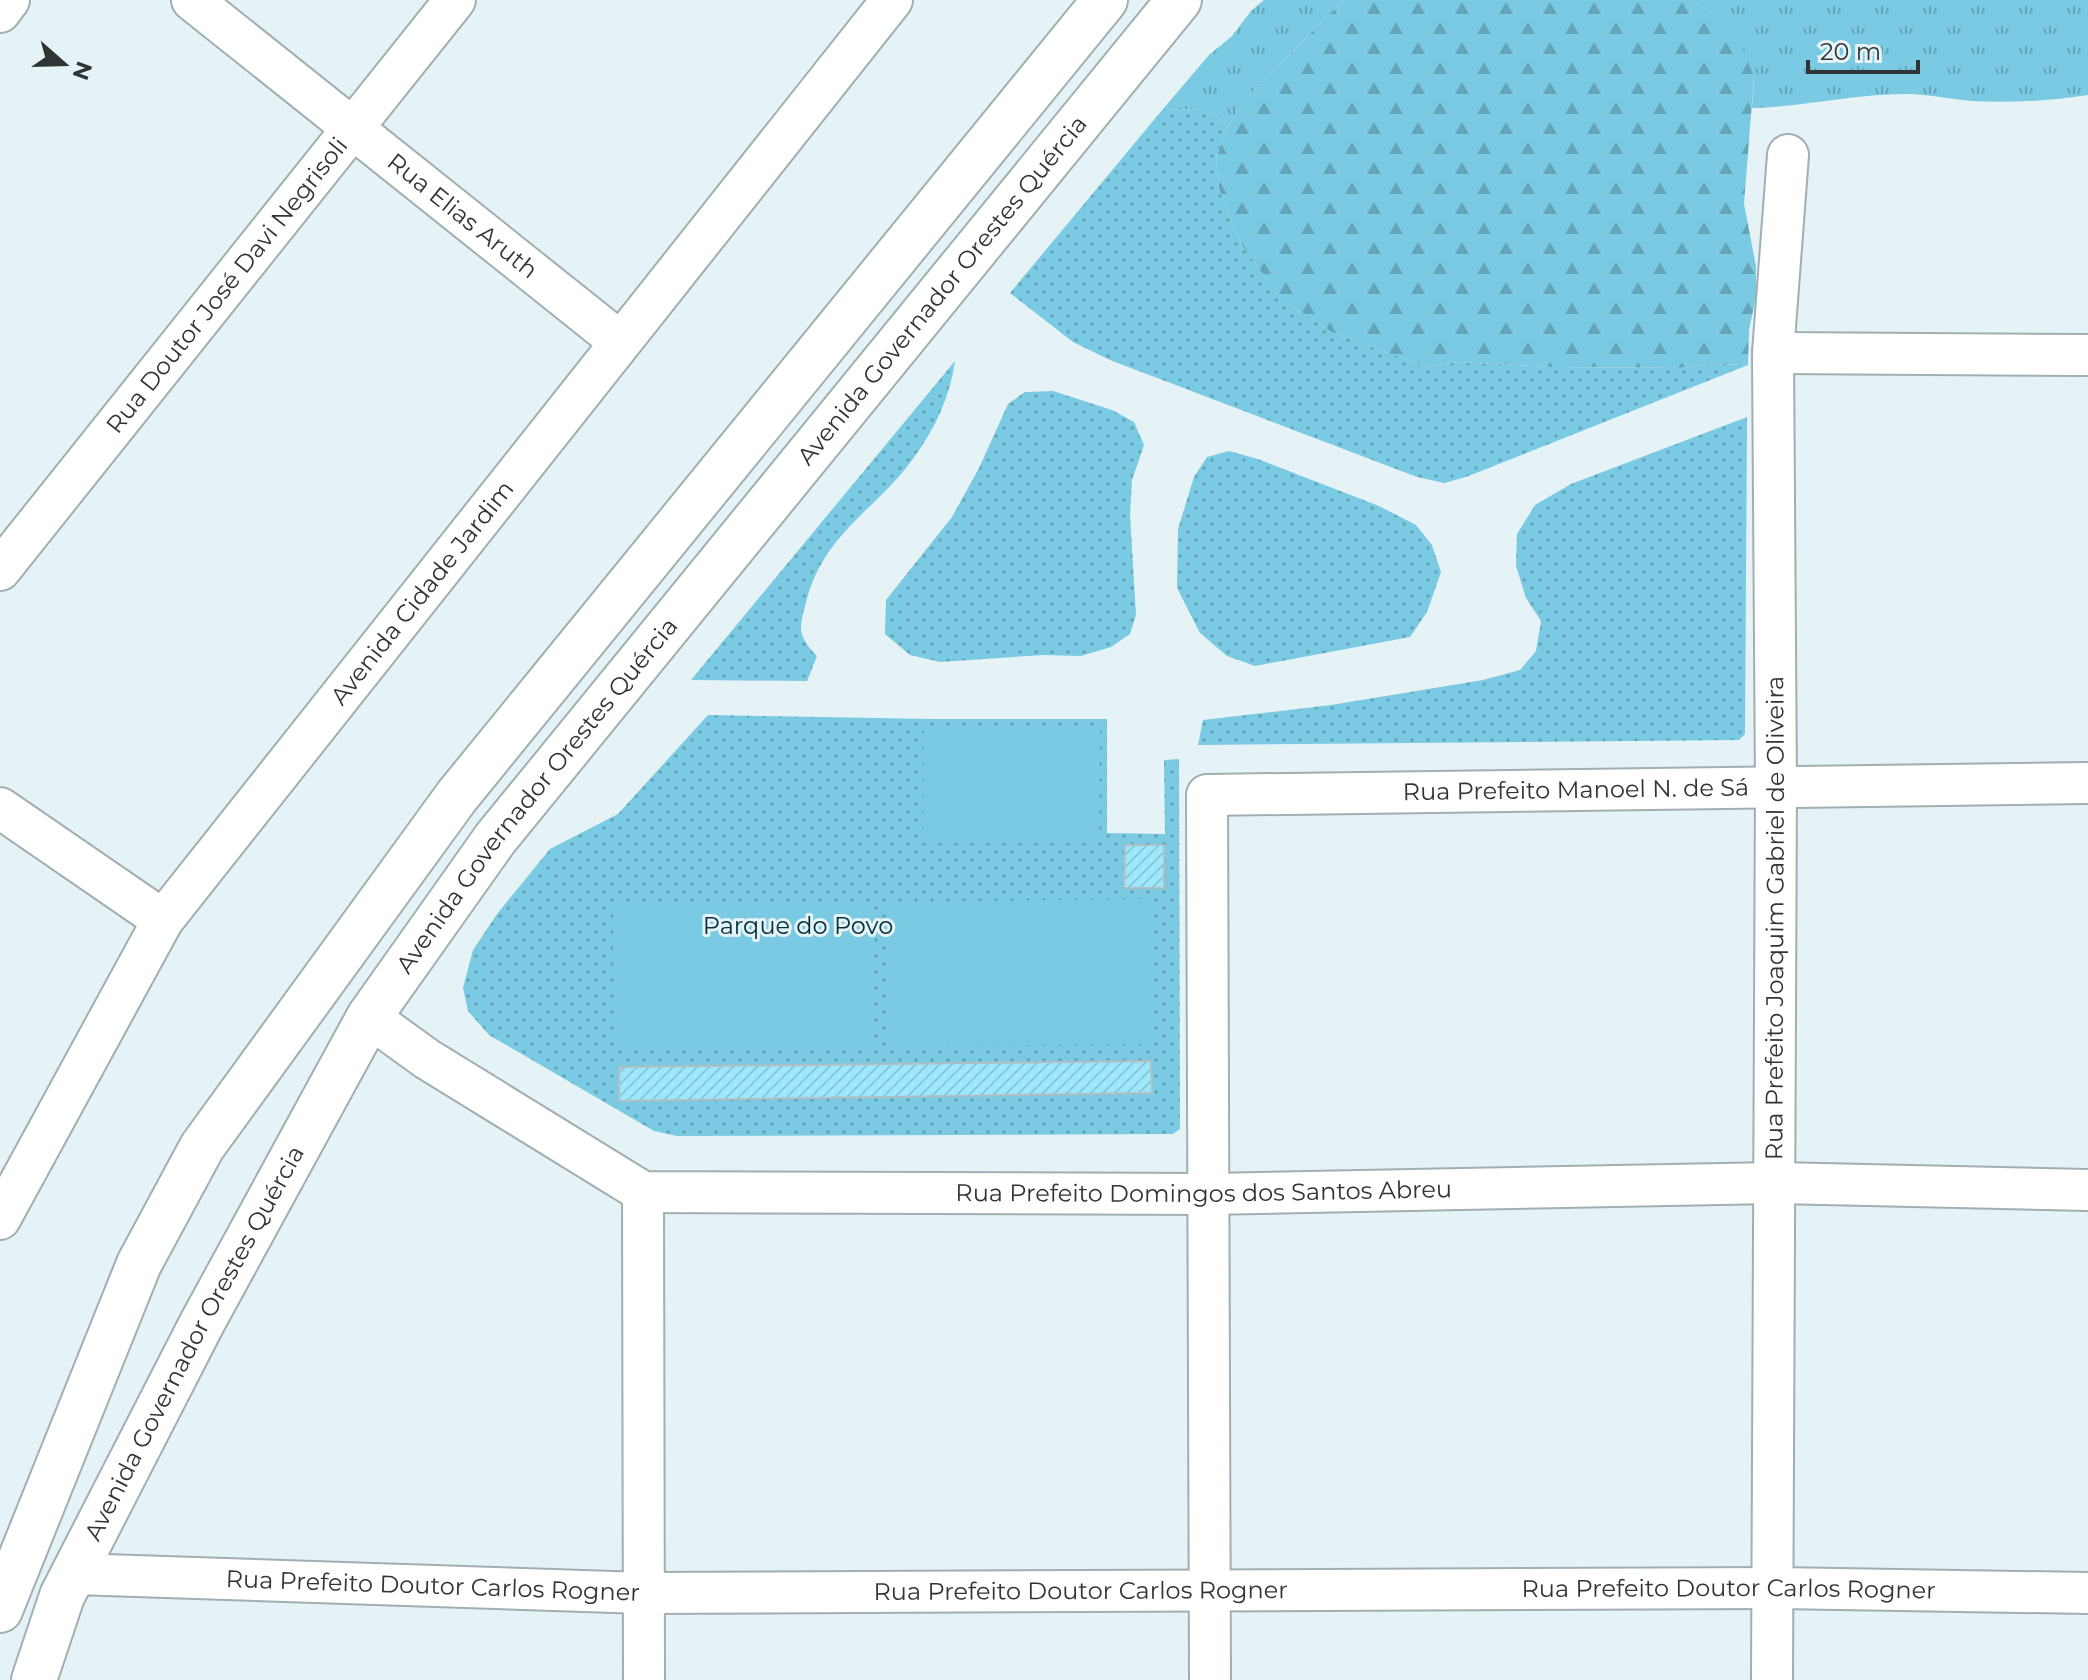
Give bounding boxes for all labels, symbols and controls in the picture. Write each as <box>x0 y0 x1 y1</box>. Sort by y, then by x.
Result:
north arrow <box>24 24 104 104</box>
scale bar <box>1808 24 1918 74</box>
text: 20 m <box>1820 37 1881 66</box>
text: N <box>67 58 98 84</box>
street label: Avenida Governador Orestes Quércia <box>791 109 1093 471</box>
street label: Rua Doutor José Davi Negrisoli <box>100 131 354 439</box>
street label: Rua Elias Aruth <box>382 147 544 284</box>
street label: Avenida Cidade Jardim <box>324 475 520 710</box>
street label: Avenida Governador Orestes Quércia <box>390 612 683 979</box>
street label: Rua Prefeito Joaquim Gabriel de Oliveira <box>1759 676 1790 1160</box>
street label: Rua Prefeito Manoel N. de Sá <box>1403 773 1749 806</box>
park label: Parque do Povo <box>703 911 893 940</box>
street label: Avenida Governador Orestes Quércia <box>78 1140 310 1545</box>
street label: Rua Prefeito Domingos dos Santos Abreu <box>955 1174 1452 1208</box>
street label: Rua Prefeito Doutor Carlos Rogner <box>225 1564 640 1607</box>
street label: Rua Prefeito Doutor Carlos Rogner <box>1521 1573 1936 1605</box>
street label: Rua Prefeito Doutor Carlos Rogner <box>873 1575 1288 1606</box>

